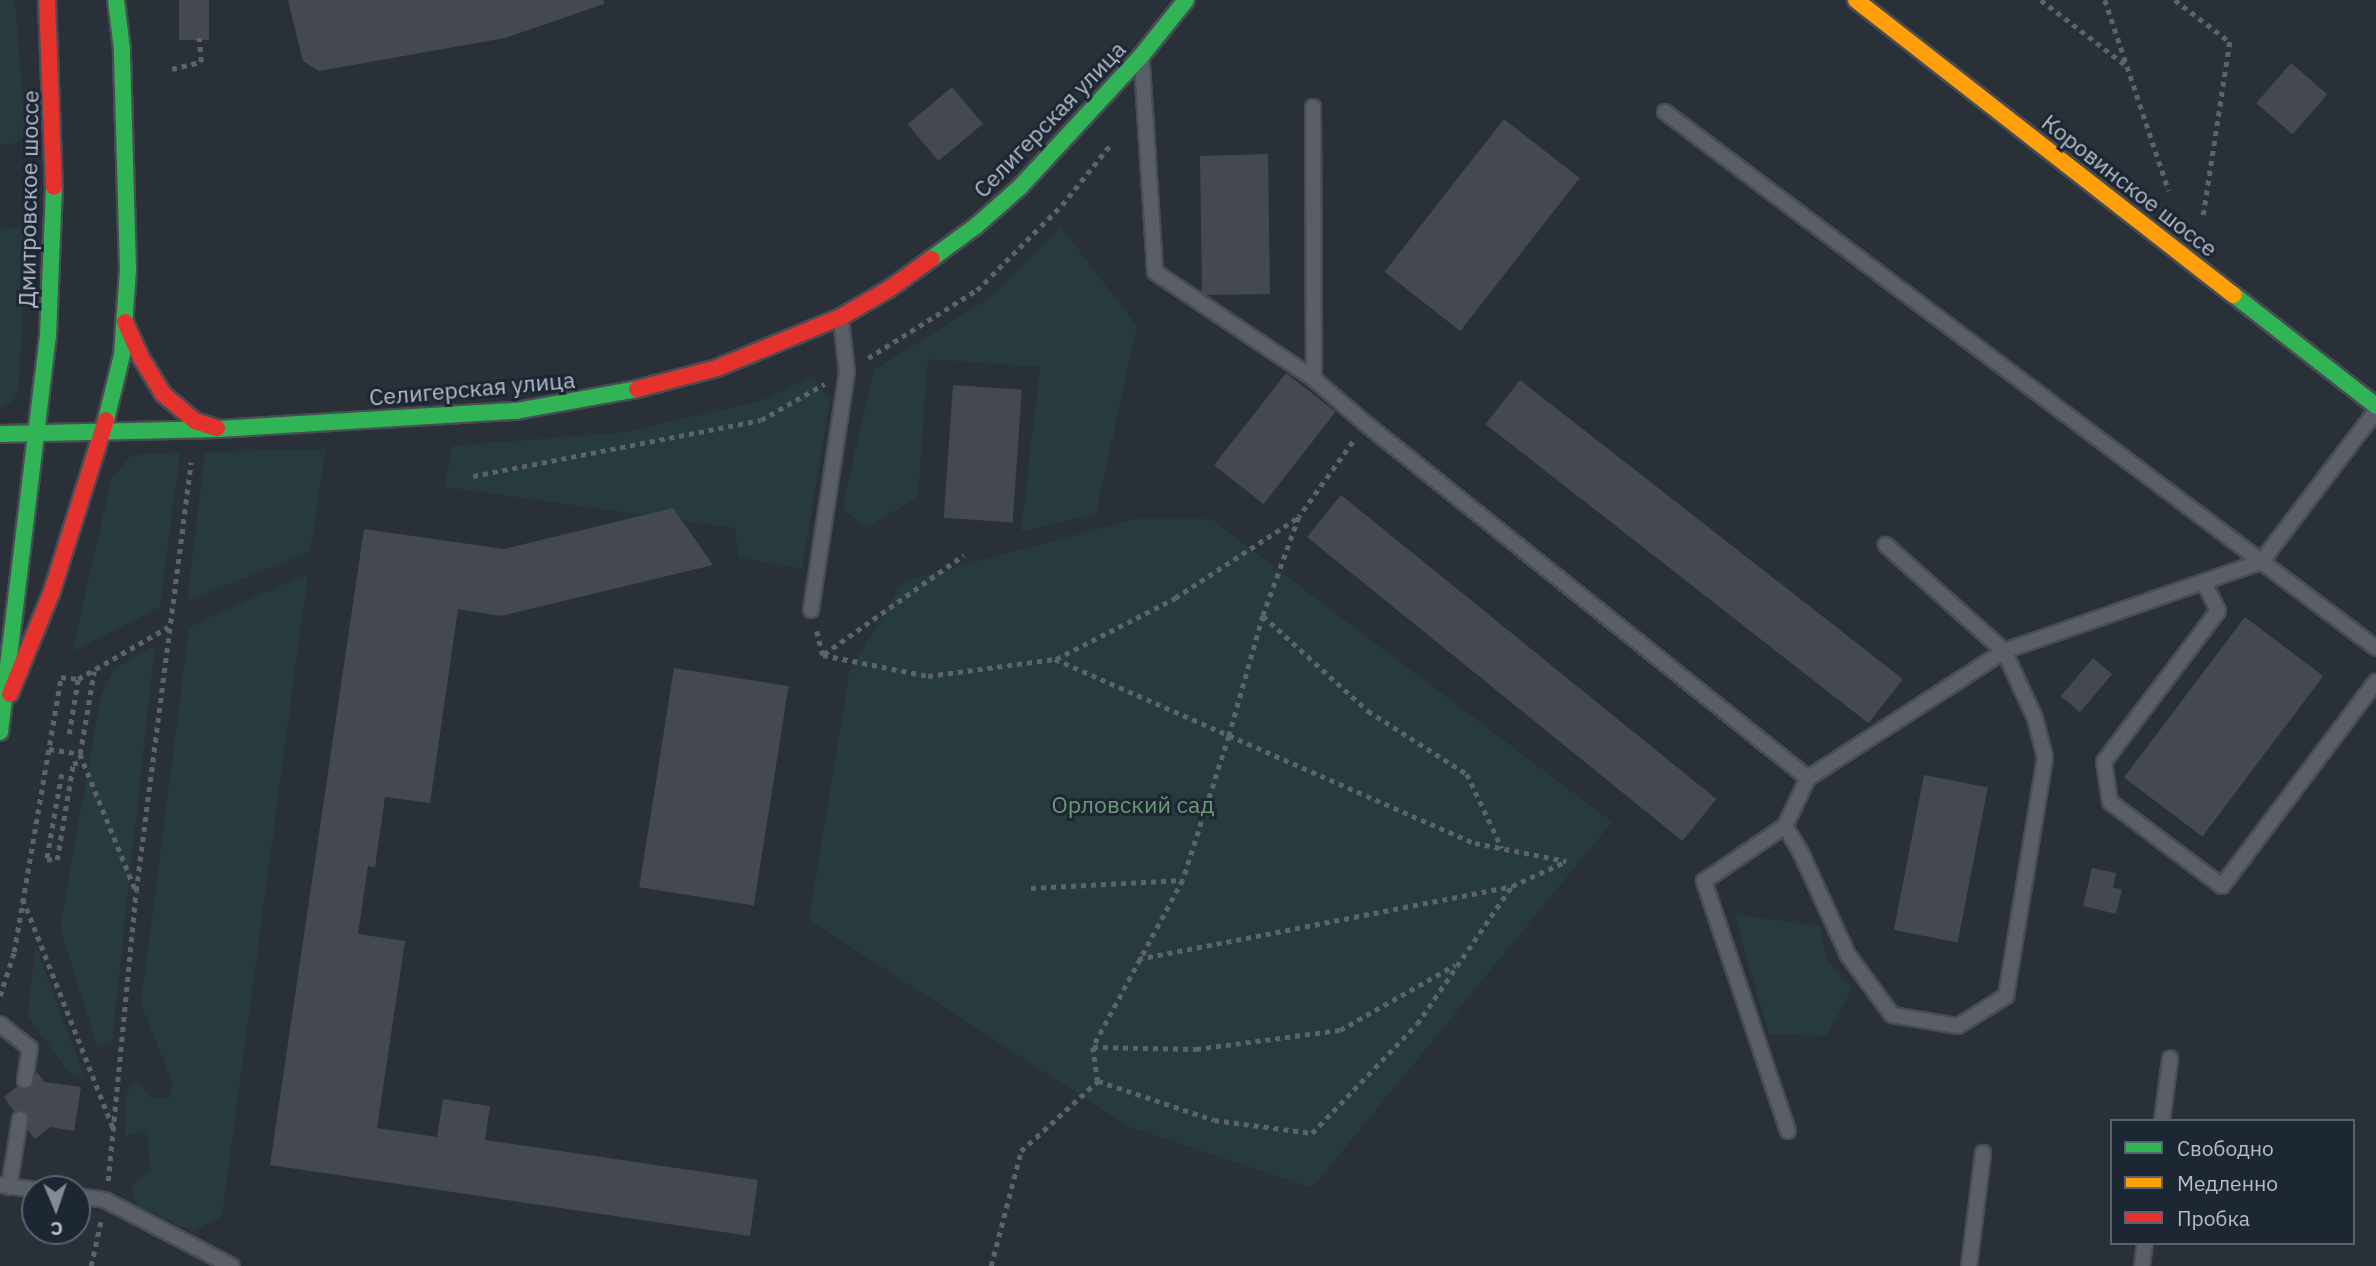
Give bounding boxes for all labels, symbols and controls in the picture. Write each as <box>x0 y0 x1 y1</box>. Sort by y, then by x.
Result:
street label: Селигерская улица <box>967 35 1131 203</box>
street label: Дмитровское шоссе <box>12 90 44 308</box>
street label: Коровинское шоссе <box>2037 108 2223 262</box>
street label: Селигерская улица <box>368 365 576 411</box>
park label: Орловский сад <box>1051 790 1215 818</box>
legend <box>2110 1119 2355 1245</box>
text: Свободно <box>2177 1134 2274 1162</box>
text: Медленно <box>2177 1169 2278 1197</box>
north arrow <box>21 1175 91 1245</box>
text: Пробка <box>2177 1204 2250 1232</box>
text: С <box>50 1217 63 1241</box>

